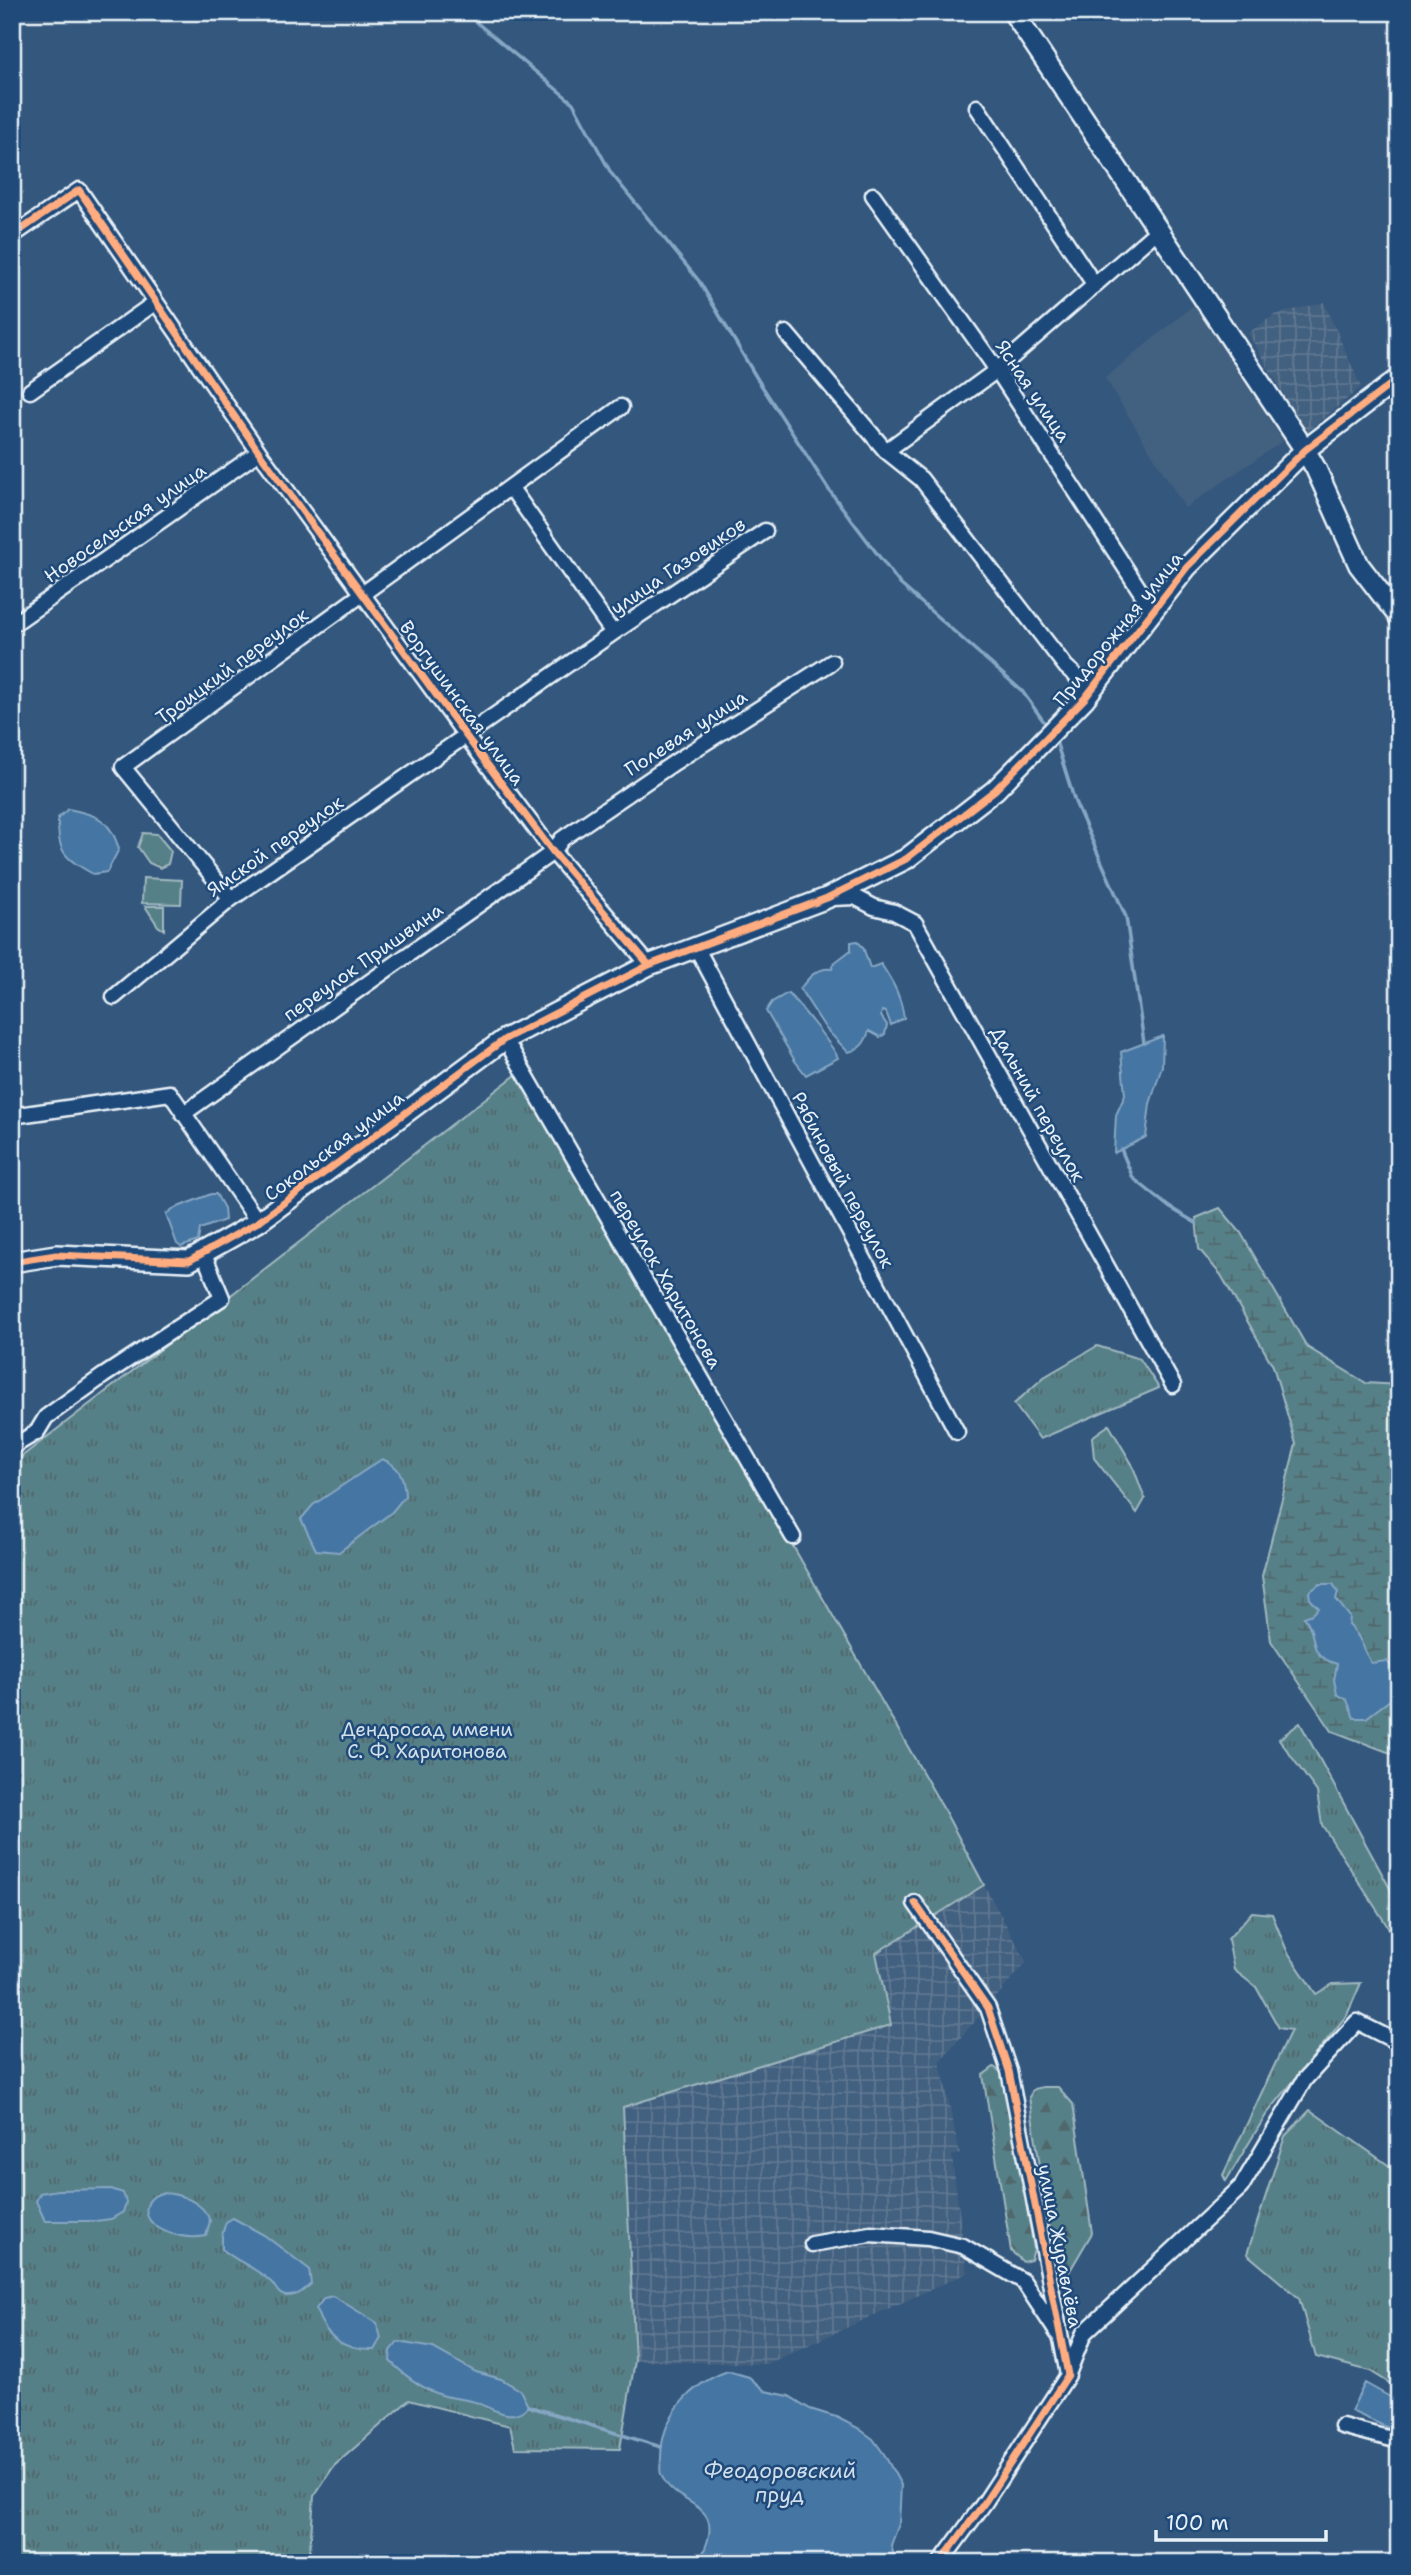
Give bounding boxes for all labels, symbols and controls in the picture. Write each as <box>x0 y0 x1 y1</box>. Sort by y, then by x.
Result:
street label: Ясная улица <box>990 335 1076 447</box>
street label: Новосельская улица <box>39 458 211 588</box>
street label: улица Газовиков <box>606 512 750 620</box>
street label: Придорожная улица <box>1048 546 1188 712</box>
street label: Троицкий переулок <box>151 602 313 730</box>
street label: Воргушинская улица <box>394 616 530 790</box>
street label: Полевая улица <box>620 684 752 782</box>
street label: Ямской переулок <box>202 790 348 902</box>
street label: переулок Пришвина <box>278 897 448 1027</box>
street label: Дальний переулок <box>985 1022 1091 1186</box>
street label: Сокольская улица <box>259 1085 409 1207</box>
street label: Рябиновый переулок <box>786 1087 900 1273</box>
street label: переулок Харитонова <box>604 1185 728 1373</box>
park label: Дендросад имени С. Ф. Харитонова <box>341 1717 513 1764</box>
street label: улица Журавлёва <box>1032 2162 1088 2330</box>
water label: Феодоровский пруд <box>704 2457 856 2509</box>
scale bar <box>1156 2498 1325 2542</box>
text: 100 m <box>1166 2509 1229 2537</box>

